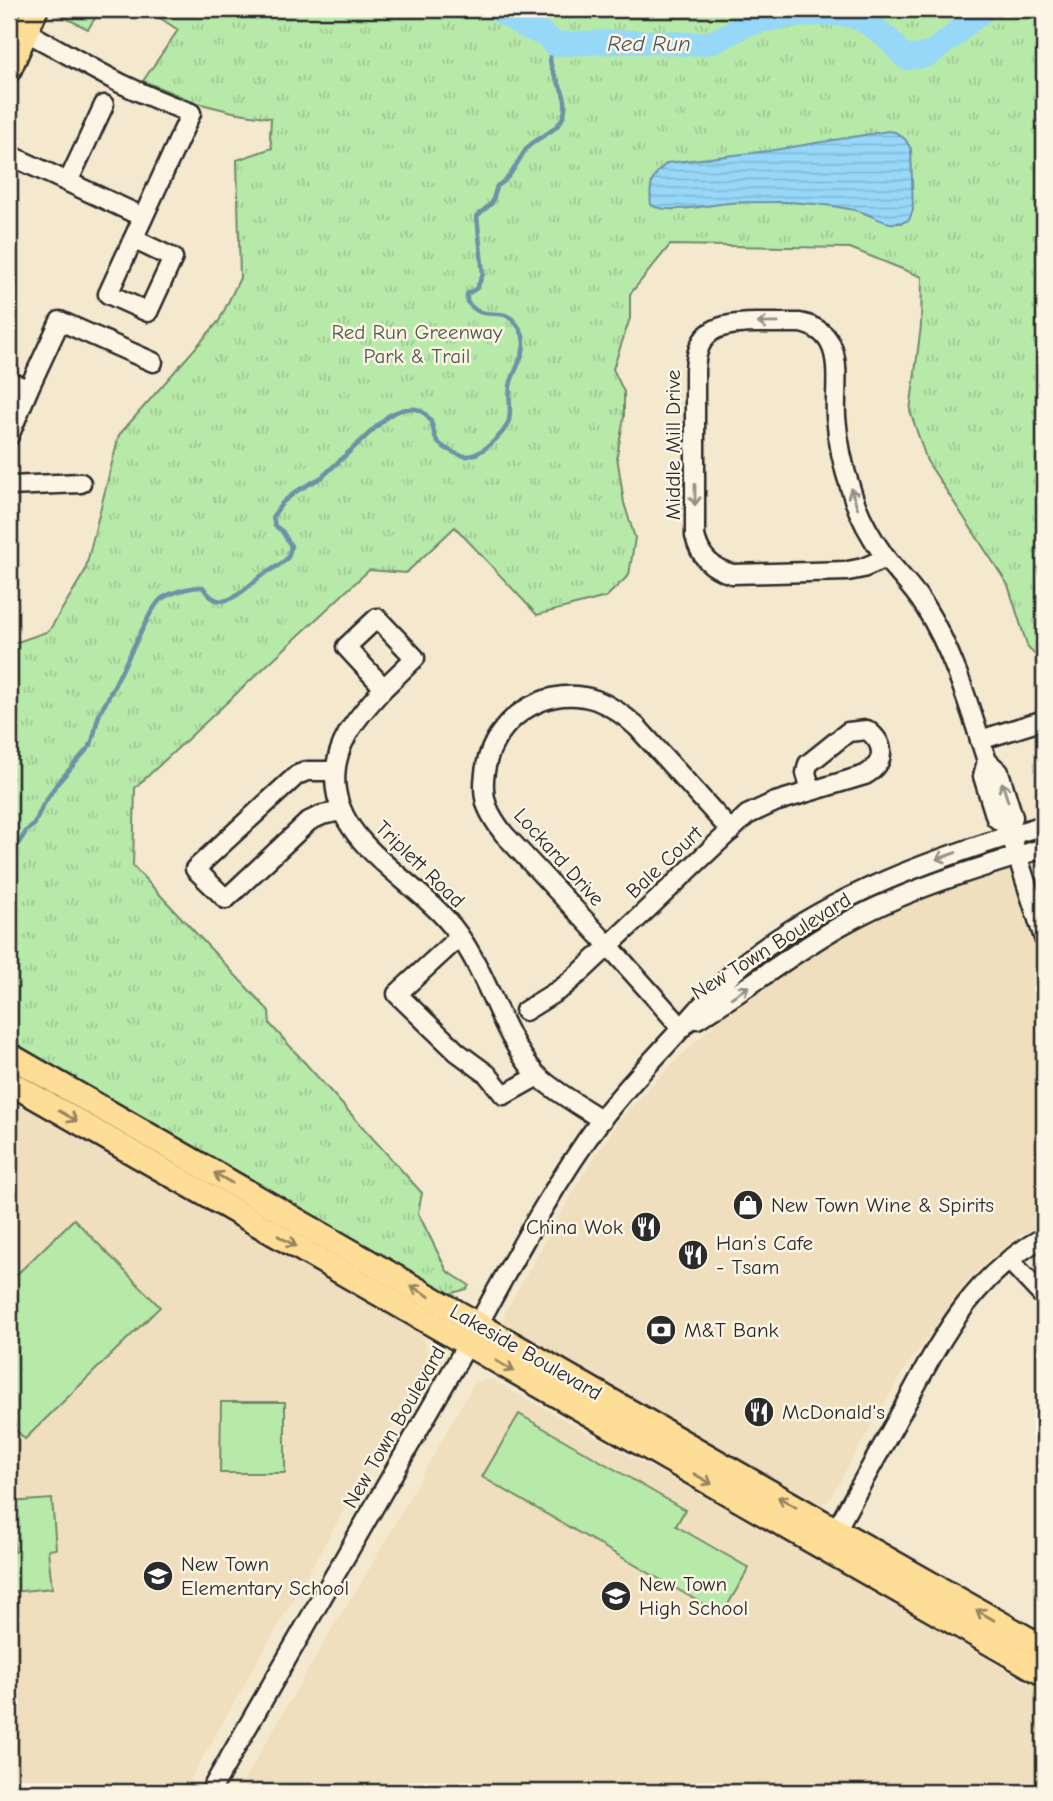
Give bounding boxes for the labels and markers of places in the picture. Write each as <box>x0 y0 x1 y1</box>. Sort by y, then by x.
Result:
shop icon: New Town Wine & Spirits <box>731 1188 765 1222</box>
place label: New Town Wine & Spirits <box>771 1193 994 1217</box>
restaurant icon: China Wok <box>629 1210 663 1244</box>
place label: China Wok <box>526 1215 623 1239</box>
place label: Han’s Cafe - Tsam <box>716 1231 813 1279</box>
restaurant icon: Han’s Cafe - Tsam <box>676 1238 710 1272</box>
bank icon: M&T Bank <box>644 1313 678 1347</box>
place label: M&T Bank <box>684 1318 779 1342</box>
restaurant icon: McDonald's <box>742 1395 776 1429</box>
place label: McDonald's <box>782 1400 885 1424</box>
place label: New Town Elementary School <box>181 1552 349 1600</box>
school or university icon: New Town Elementary School <box>141 1559 175 1593</box>
place label: New Town High School <box>639 1572 748 1620</box>
school or university icon: New Town High School <box>599 1579 633 1613</box>

